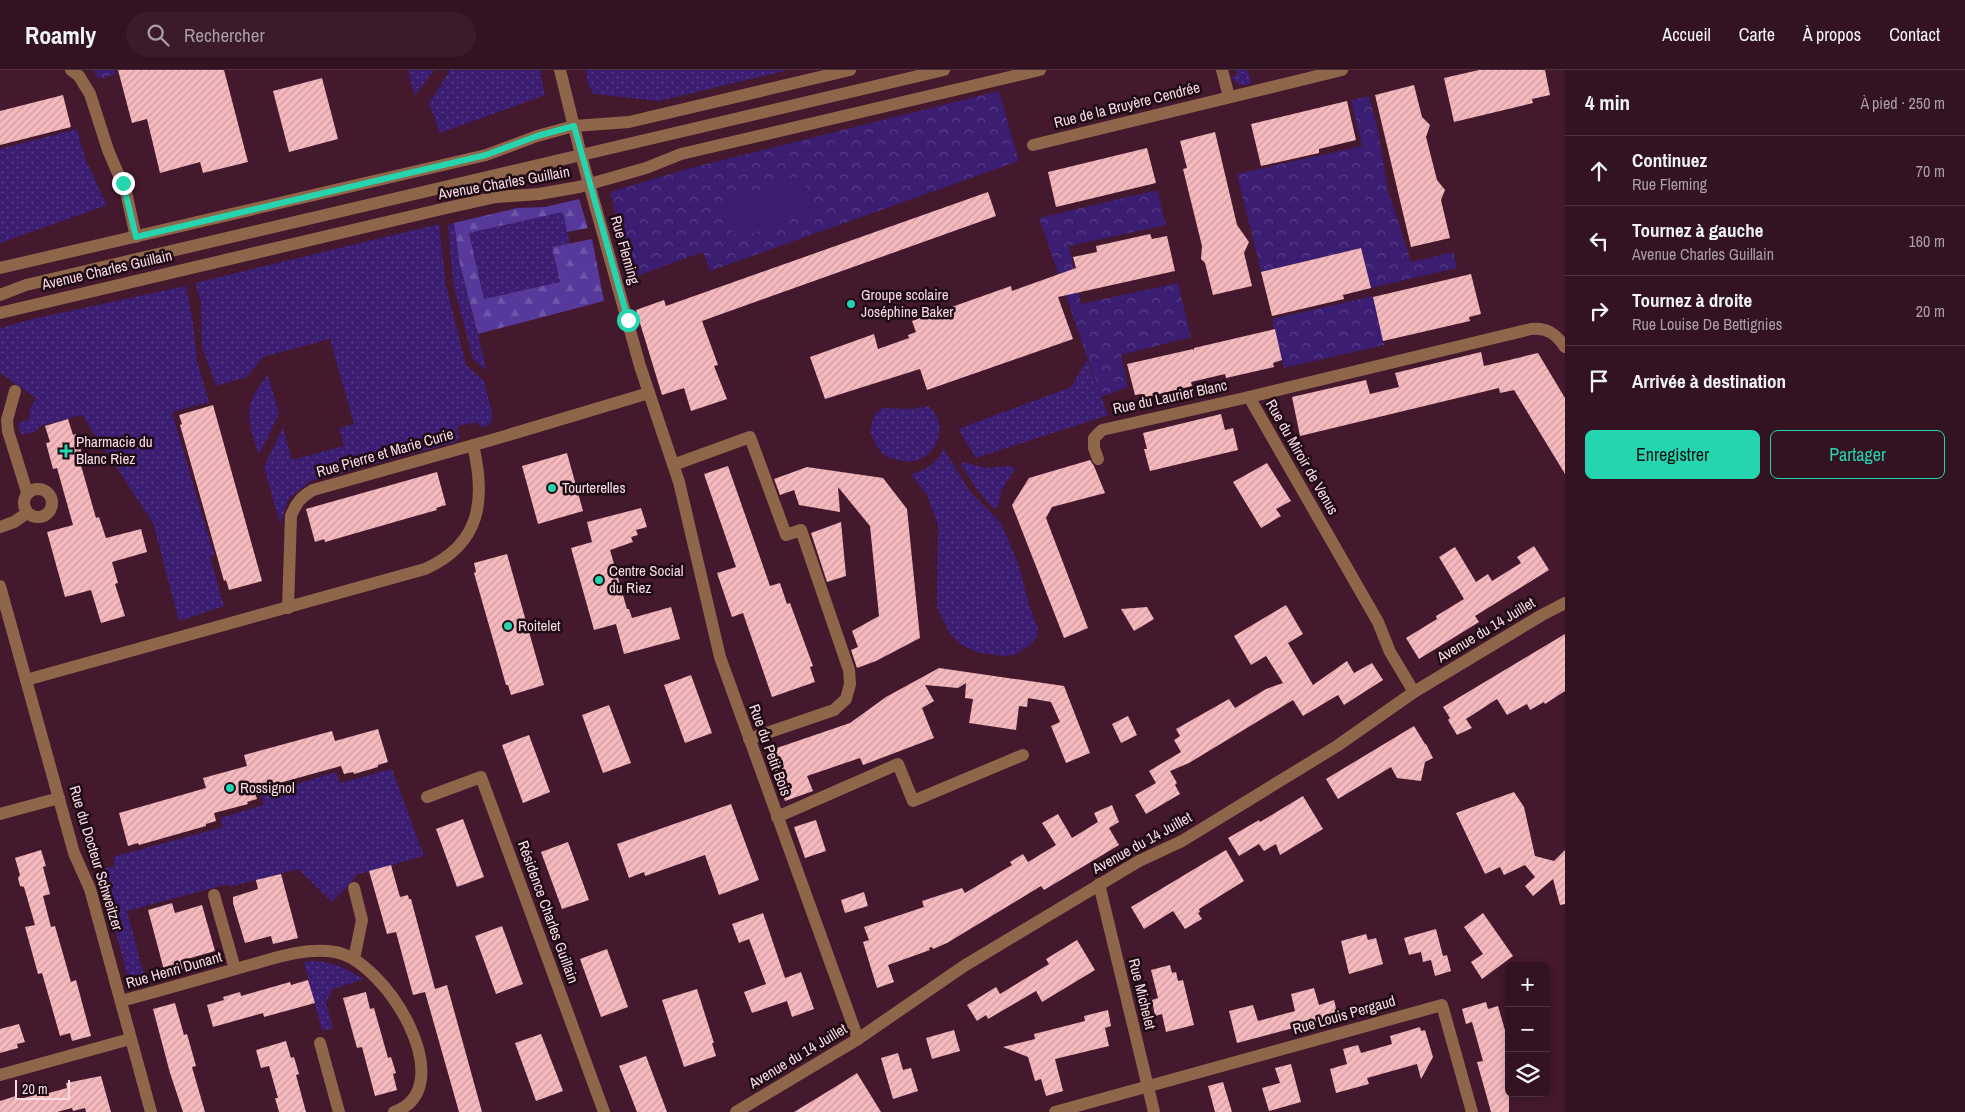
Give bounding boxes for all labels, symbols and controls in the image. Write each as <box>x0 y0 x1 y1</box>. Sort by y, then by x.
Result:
search box <box>126 12 476 57</box>
text: Roamly <box>25 19 96 51</box>
icon: search <box>144 21 172 49</box>
text: Rechercher <box>184 22 265 48</box>
text: Accueil <box>1662 22 1711 47</box>
text: Carte <box>1739 22 1775 47</box>
text: À propos <box>1803 22 1861 47</box>
text: Contact <box>1889 22 1940 47</box>
street label: Rue de la Bruyère Cendrée <box>1052 76 1202 133</box>
text: 4 min <box>1585 88 1630 117</box>
text: À pied · 250 m <box>1860 92 1945 114</box>
text: Continuez <box>1632 147 1707 173</box>
icon: ahead <box>1585 157 1613 185</box>
text: 70 m <box>1916 160 1945 182</box>
street label: Avenue Charles Guillain <box>436 161 571 205</box>
route end <box>112 172 135 195</box>
text: Rue Fleming <box>1632 173 1707 195</box>
street label: Rue Fleming <box>606 213 645 287</box>
text: Tournez à gauche <box>1632 217 1763 243</box>
icon: left <box>1585 227 1613 255</box>
text: 160 m <box>1909 230 1945 252</box>
text: Avenue Charles Guillain <box>1632 243 1774 265</box>
street label: Avenue Charles Guillain <box>39 244 174 295</box>
place label: Groupe scolaire Joséphine Baker <box>861 284 953 322</box>
text: Tournez à droite <box>1632 287 1752 313</box>
icon: right <box>1585 297 1613 325</box>
marker: Groupe scolaire Joséphine Baker <box>845 298 857 310</box>
text: 20 m <box>1916 300 1945 322</box>
route start <box>617 309 640 332</box>
text: Rue Louise De Bettignies <box>1632 313 1782 335</box>
icon: arrive <box>1585 367 1613 395</box>
text: Arrivée à destination <box>1632 368 1786 394</box>
street label: Rue du Laurier Blanc <box>1111 374 1229 419</box>
street label: Rue du Miroir de Venus <box>1261 395 1344 518</box>
street label: Rue Pierre et Marie Curie <box>314 423 456 482</box>
button: Enregistrer <box>1585 430 1760 479</box>
button: Partager <box>1770 430 1945 479</box>
place label: Pharmacie du Blanc Riez <box>76 431 153 469</box>
marker: Pharmacie du Blanc Riez <box>60 445 72 457</box>
place label: Tourterelles <box>562 477 626 498</box>
marker: Tourterelles <box>546 482 558 494</box>
place label: Centre Social du Riez <box>609 560 684 598</box>
marker: Centre Social du Riez <box>593 574 605 586</box>
street label: Avenue du 14 Juillet <box>1432 592 1539 668</box>
place label: Roitelet <box>518 615 561 636</box>
marker: Roitelet <box>502 620 514 632</box>
street label: Rue du Petit Bois <box>744 701 797 799</box>
place label: Rossignol <box>240 777 295 798</box>
marker: Rossignol <box>224 782 236 794</box>
street label: Rue du Docteur Schweitzer <box>64 783 129 933</box>
street label: Avenue du 14 Juillet <box>1087 806 1196 879</box>
street label: Résidence Charles Guillain <box>513 838 584 986</box>
street label: Rue Henri Dunant <box>123 946 225 993</box>
street label: Rue Michelet <box>1124 956 1162 1032</box>
map controls <box>1505 962 1550 1097</box>
button: + <box>1505 962 1550 1007</box>
street label: Rue Louis Pergaud <box>1290 990 1398 1039</box>
button: − <box>1505 1007 1550 1052</box>
street label: Avenue du 14 Juillet <box>744 1018 851 1094</box>
button: layers <box>1505 1052 1550 1097</box>
scale bar <box>15 1077 70 1100</box>
text: 20 m <box>22 1080 48 1098</box>

